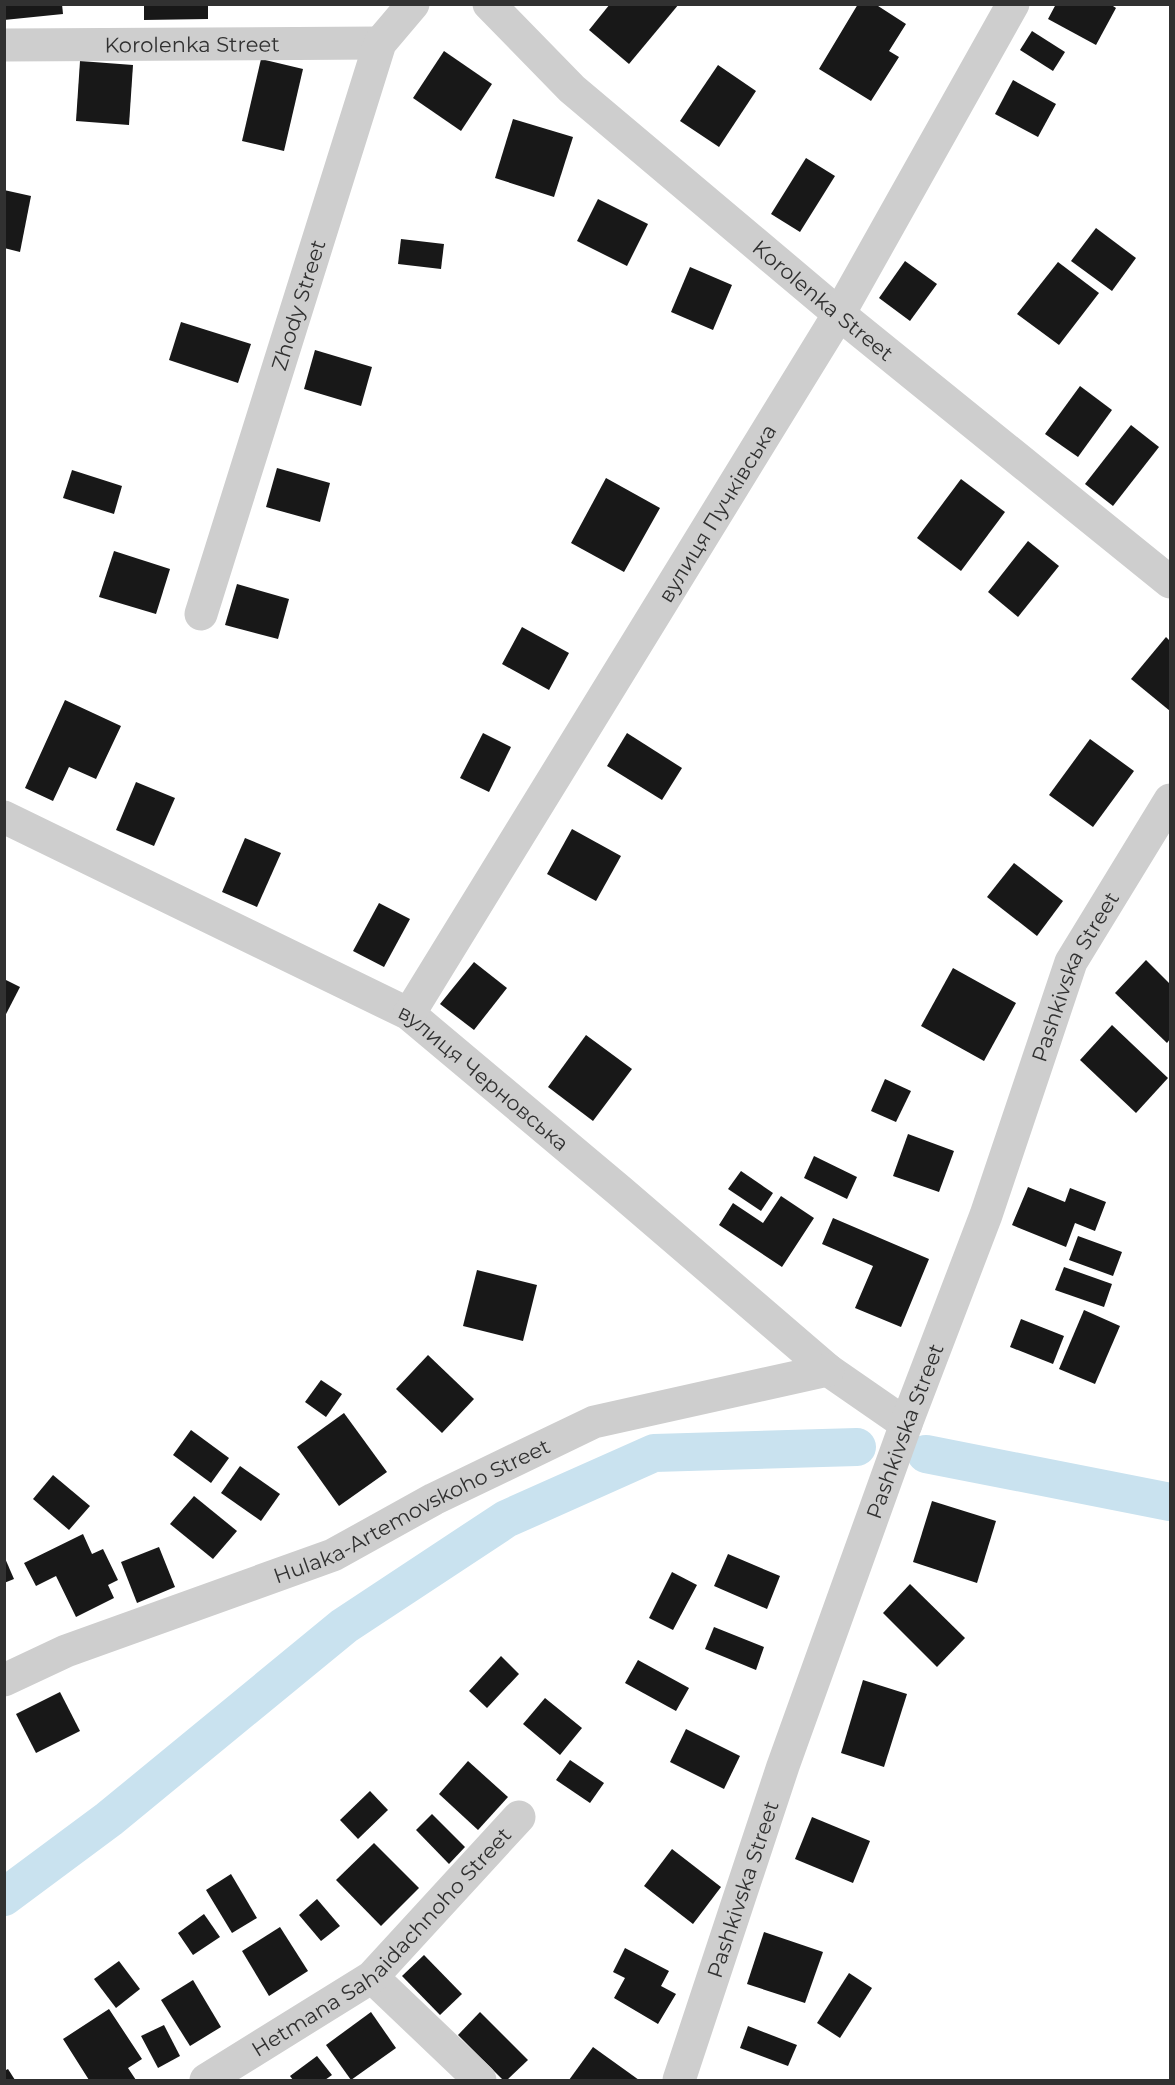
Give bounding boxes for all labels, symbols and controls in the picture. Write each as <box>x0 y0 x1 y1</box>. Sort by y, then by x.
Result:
street label: Korolenka Street <box>104 31 280 57</box>
street label: Korolenka Street <box>748 234 899 366</box>
street label: Zhody Street <box>266 236 330 373</box>
street label: вулиця Пучківська <box>653 419 781 607</box>
street label: Pashkivska Street <box>1026 887 1124 1065</box>
street label: вулиця Черновська <box>395 998 574 1155</box>
street label: Pashkivska Street <box>860 1340 948 1522</box>
street label: Hulaka-Artemovskoho Street <box>270 1433 554 1588</box>
street label: Pashkivska Street <box>701 1797 783 1981</box>
street label: Hetmana Sahaidachnoho Street <box>247 1822 516 2061</box>

